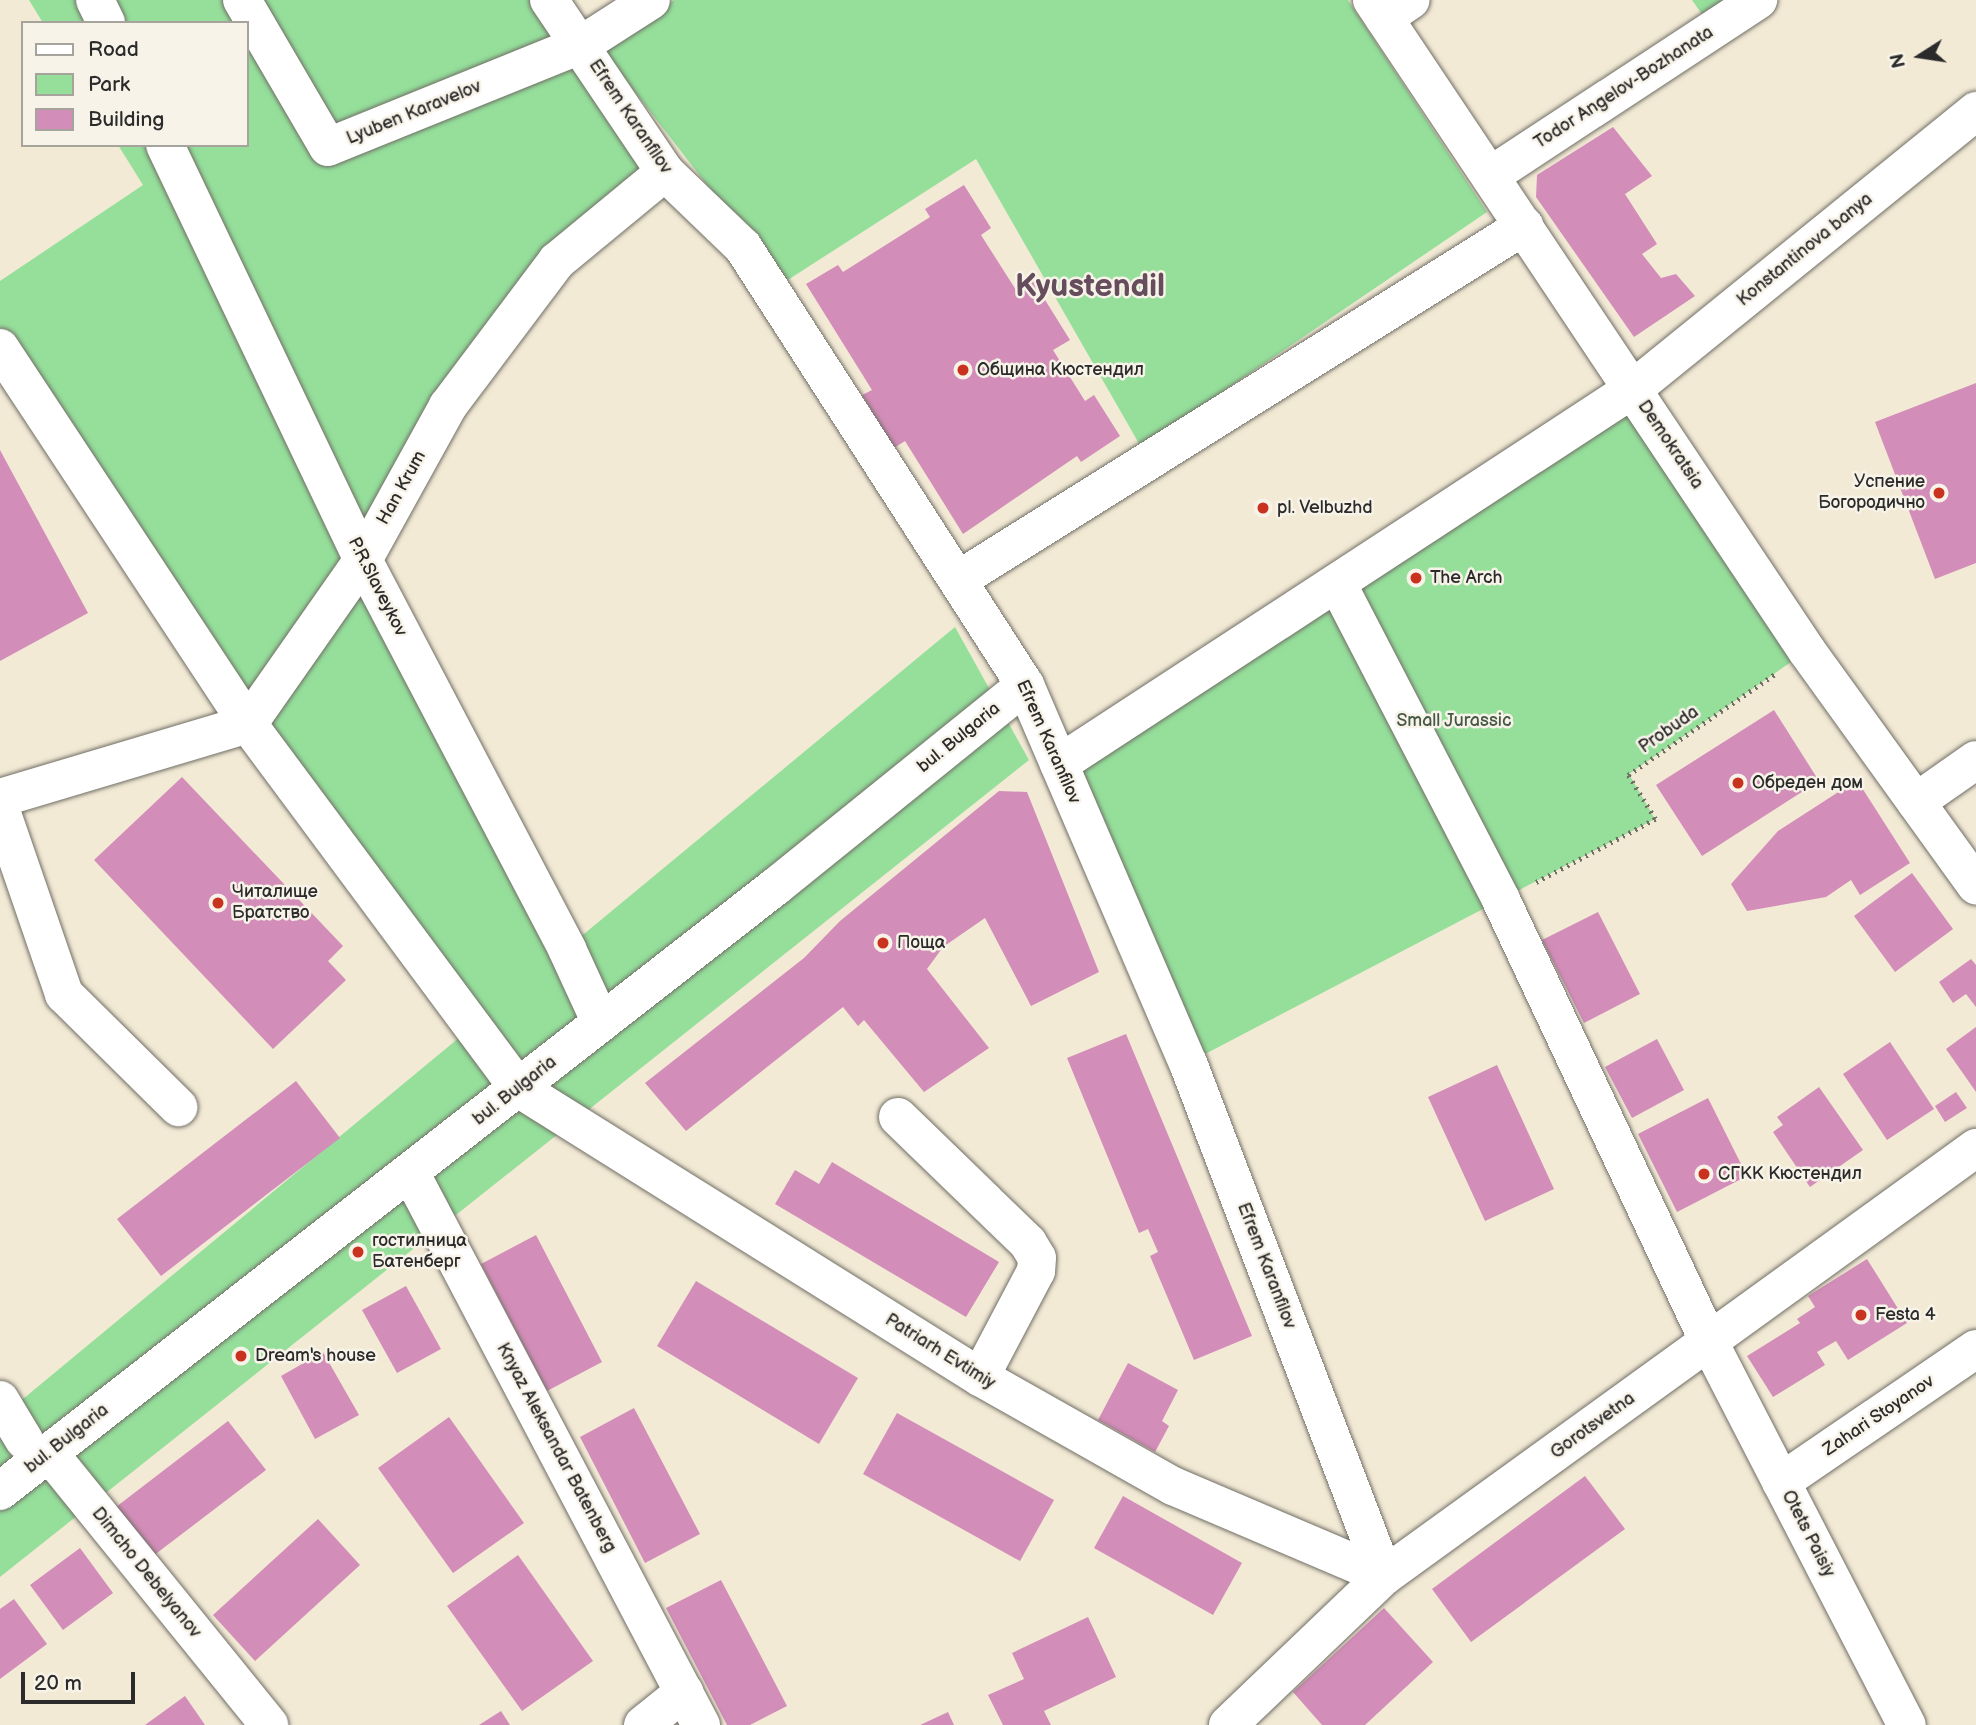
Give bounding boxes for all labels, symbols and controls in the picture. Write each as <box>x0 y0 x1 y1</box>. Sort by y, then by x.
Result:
legend <box>21 21 248 147</box>
north arrow <box>1885 21 1955 91</box>
street label: Todor Angelov-Bozhanata <box>1530 22 1718 154</box>
text: Road <box>88 37 139 62</box>
text: N <box>1886 51 1912 70</box>
street label: Efrem Karanfilov <box>584 56 676 178</box>
text: Park <box>88 72 130 97</box>
street label: Lyuben Karavelov <box>344 76 484 150</box>
text: Building <box>88 107 164 132</box>
street label: Konstantinova banya <box>1733 189 1877 311</box>
district label: Kyustendil <box>1015 268 1165 306</box>
place label: Община Кюстендил <box>977 359 1144 381</box>
marker: Община Кюстендил <box>955 362 971 378</box>
street label: Demokratsia <box>1632 396 1708 494</box>
street label: Han Krum <box>373 447 431 529</box>
place label: Успение Богородично <box>1818 472 1925 514</box>
marker: Успение Богородично <box>1931 485 1947 501</box>
place label: pl. Velbuzhd <box>1277 497 1373 519</box>
marker: pl. Velbuzhd <box>1255 500 1271 516</box>
street label: P.R.Slaveykov <box>343 534 411 640</box>
place label: The Arch <box>1430 567 1502 589</box>
marker: The Arch <box>1408 570 1424 586</box>
street label: Efrem Karanfilov <box>1011 677 1085 807</box>
street label: bul. Bulgaria <box>913 698 1005 778</box>
street label: Probuda <box>1635 702 1703 758</box>
park label: Small Jurassic <box>1396 710 1512 732</box>
place label: Обреден дом <box>1752 772 1863 794</box>
marker: Обреден дом <box>1730 775 1746 791</box>
place label: Читалище Братство <box>232 882 318 924</box>
marker: Читалище Братство <box>210 895 226 911</box>
place label: Поща <box>897 932 945 954</box>
marker: Поща <box>875 935 891 951</box>
street label: bul. Bulgaria <box>469 1052 561 1130</box>
place label: СГКК Кюстендил <box>1718 1163 1862 1185</box>
marker: СГКК Кюстендил <box>1696 1166 1712 1182</box>
street label: Efrem Karanfilov <box>1232 1200 1300 1332</box>
place label: гостилница Батенберг <box>372 1231 467 1274</box>
marker: гостилница Батенберг <box>350 1244 366 1260</box>
place label: Festa 4 <box>1875 1304 1936 1326</box>
marker: Festa 4 <box>1853 1307 1869 1323</box>
street label: Patriarh Evtimiy <box>881 1309 999 1395</box>
street label: Knyaz Aleksandar Batenberg <box>491 1339 621 1557</box>
place label: Dream's house <box>255 1345 376 1367</box>
marker: Dream's house <box>233 1348 249 1364</box>
street label: Zahari Stoyanov <box>1819 1371 1939 1461</box>
street label: Gorotsvetna <box>1547 1388 1639 1464</box>
street label: bul. Bulgaria <box>21 1400 113 1478</box>
street label: Otets Paisiy <box>1777 1487 1839 1581</box>
street label: Dimcho Debelyanov <box>87 1503 205 1643</box>
scale bar <box>24 1658 138 1702</box>
text: 20 m <box>34 1671 82 1696</box>

